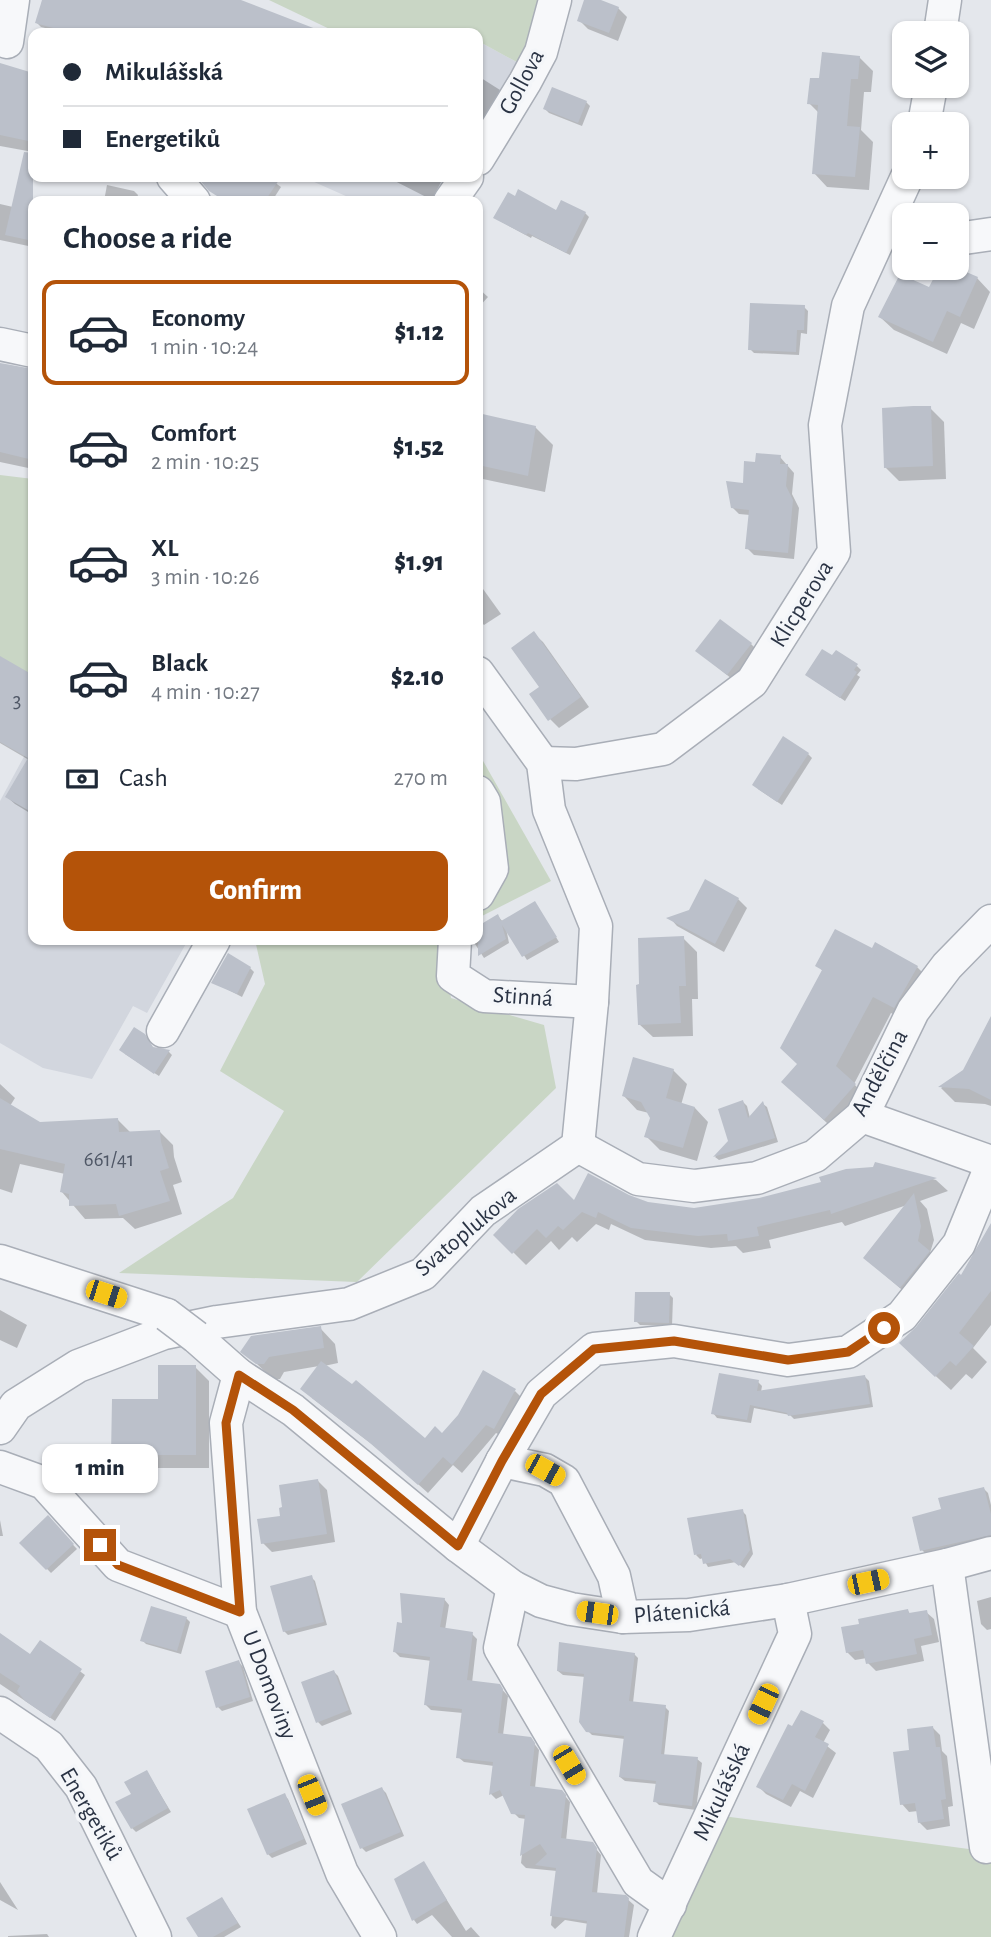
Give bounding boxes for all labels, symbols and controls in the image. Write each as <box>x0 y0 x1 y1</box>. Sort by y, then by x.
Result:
map controls <box>892 21 969 280</box>
button: layers <box>892 21 969 98</box>
street label: Gollova <box>495 46 549 118</box>
text: Mikulášská <box>105 59 223 85</box>
button: + <box>892 112 969 189</box>
text: Energetiků <box>105 126 220 152</box>
button: − <box>892 203 969 280</box>
text: Choose a ride <box>63 222 232 254</box>
icon: car <box>67 301 130 364</box>
text: Economy <box>151 305 245 331</box>
text: $1.12 <box>395 319 444 345</box>
text: 1 min · 10:24 <box>151 336 258 359</box>
icon: car <box>67 416 130 479</box>
text: Comfort <box>151 420 236 446</box>
text: $1.52 <box>393 434 444 460</box>
text: 2 min · 10:25 <box>151 451 259 474</box>
icon: car <box>67 531 130 594</box>
text: XL <box>151 535 178 561</box>
text: $1.91 <box>394 549 444 575</box>
street label: Klicperova <box>766 556 838 652</box>
text: 3 min · 10:26 <box>151 566 260 589</box>
icon: car <box>67 646 130 709</box>
text: Black <box>151 650 208 676</box>
text: $2.10 <box>391 664 444 690</box>
text: 4 min · 10:27 <box>151 681 260 704</box>
house number: 3 <box>13 690 21 711</box>
icon: cash <box>63 760 101 798</box>
text: Cash <box>119 765 168 791</box>
text: 270 m <box>394 767 448 790</box>
button: Confirm <box>63 851 448 931</box>
street label: Stinná <box>492 983 554 1011</box>
street label: Andělčina <box>847 1026 913 1120</box>
house number: 661/41 <box>84 1149 134 1170</box>
street label: Svatoplukova <box>411 1183 521 1281</box>
car <box>83 1278 130 1310</box>
route start <box>868 1312 900 1344</box>
callout: 1 min <box>42 1444 158 1492</box>
car <box>522 1451 569 1489</box>
text: 1 min <box>76 1457 124 1480</box>
route end <box>84 1529 116 1561</box>
car <box>846 1567 891 1597</box>
street label: Plátenická <box>633 1596 731 1628</box>
car <box>575 1600 620 1626</box>
street label: U Domoviny <box>237 1627 301 1743</box>
car <box>745 1681 782 1727</box>
street label: Mikulášská <box>689 1740 755 1844</box>
car <box>550 1742 589 1788</box>
street label: Energetiků <box>55 1764 127 1864</box>
car <box>295 1772 330 1818</box>

